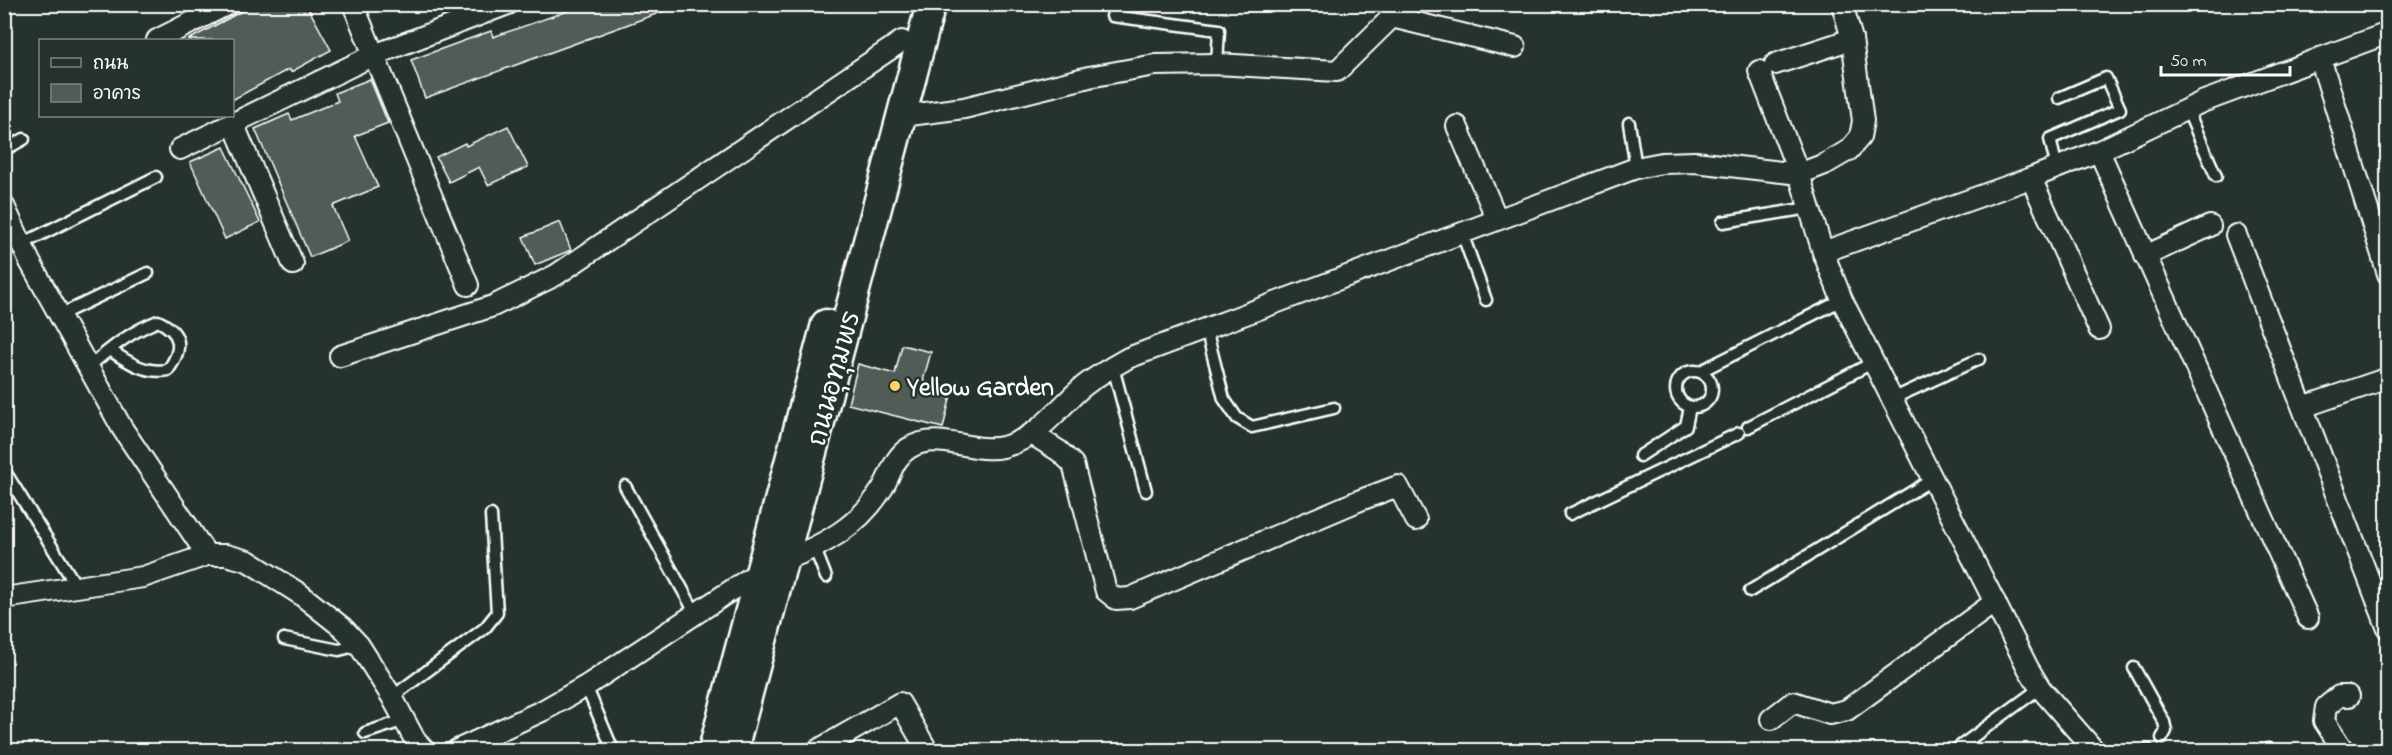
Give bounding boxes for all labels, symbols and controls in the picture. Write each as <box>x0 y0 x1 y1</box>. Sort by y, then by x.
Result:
legend <box>39 39 234 117</box>
scale bar <box>2161 39 2290 77</box>
text: 50 m <box>2170 49 2207 75</box>
text: ถนน <box>93 52 128 78</box>
text: อาคาร <box>93 82 141 108</box>
street label: ถนนอุทุมพร <box>800 307 872 451</box>
place label: Yellow Garden <box>906 370 1054 408</box>
marker: Yellow Garden <box>888 379 902 393</box>

